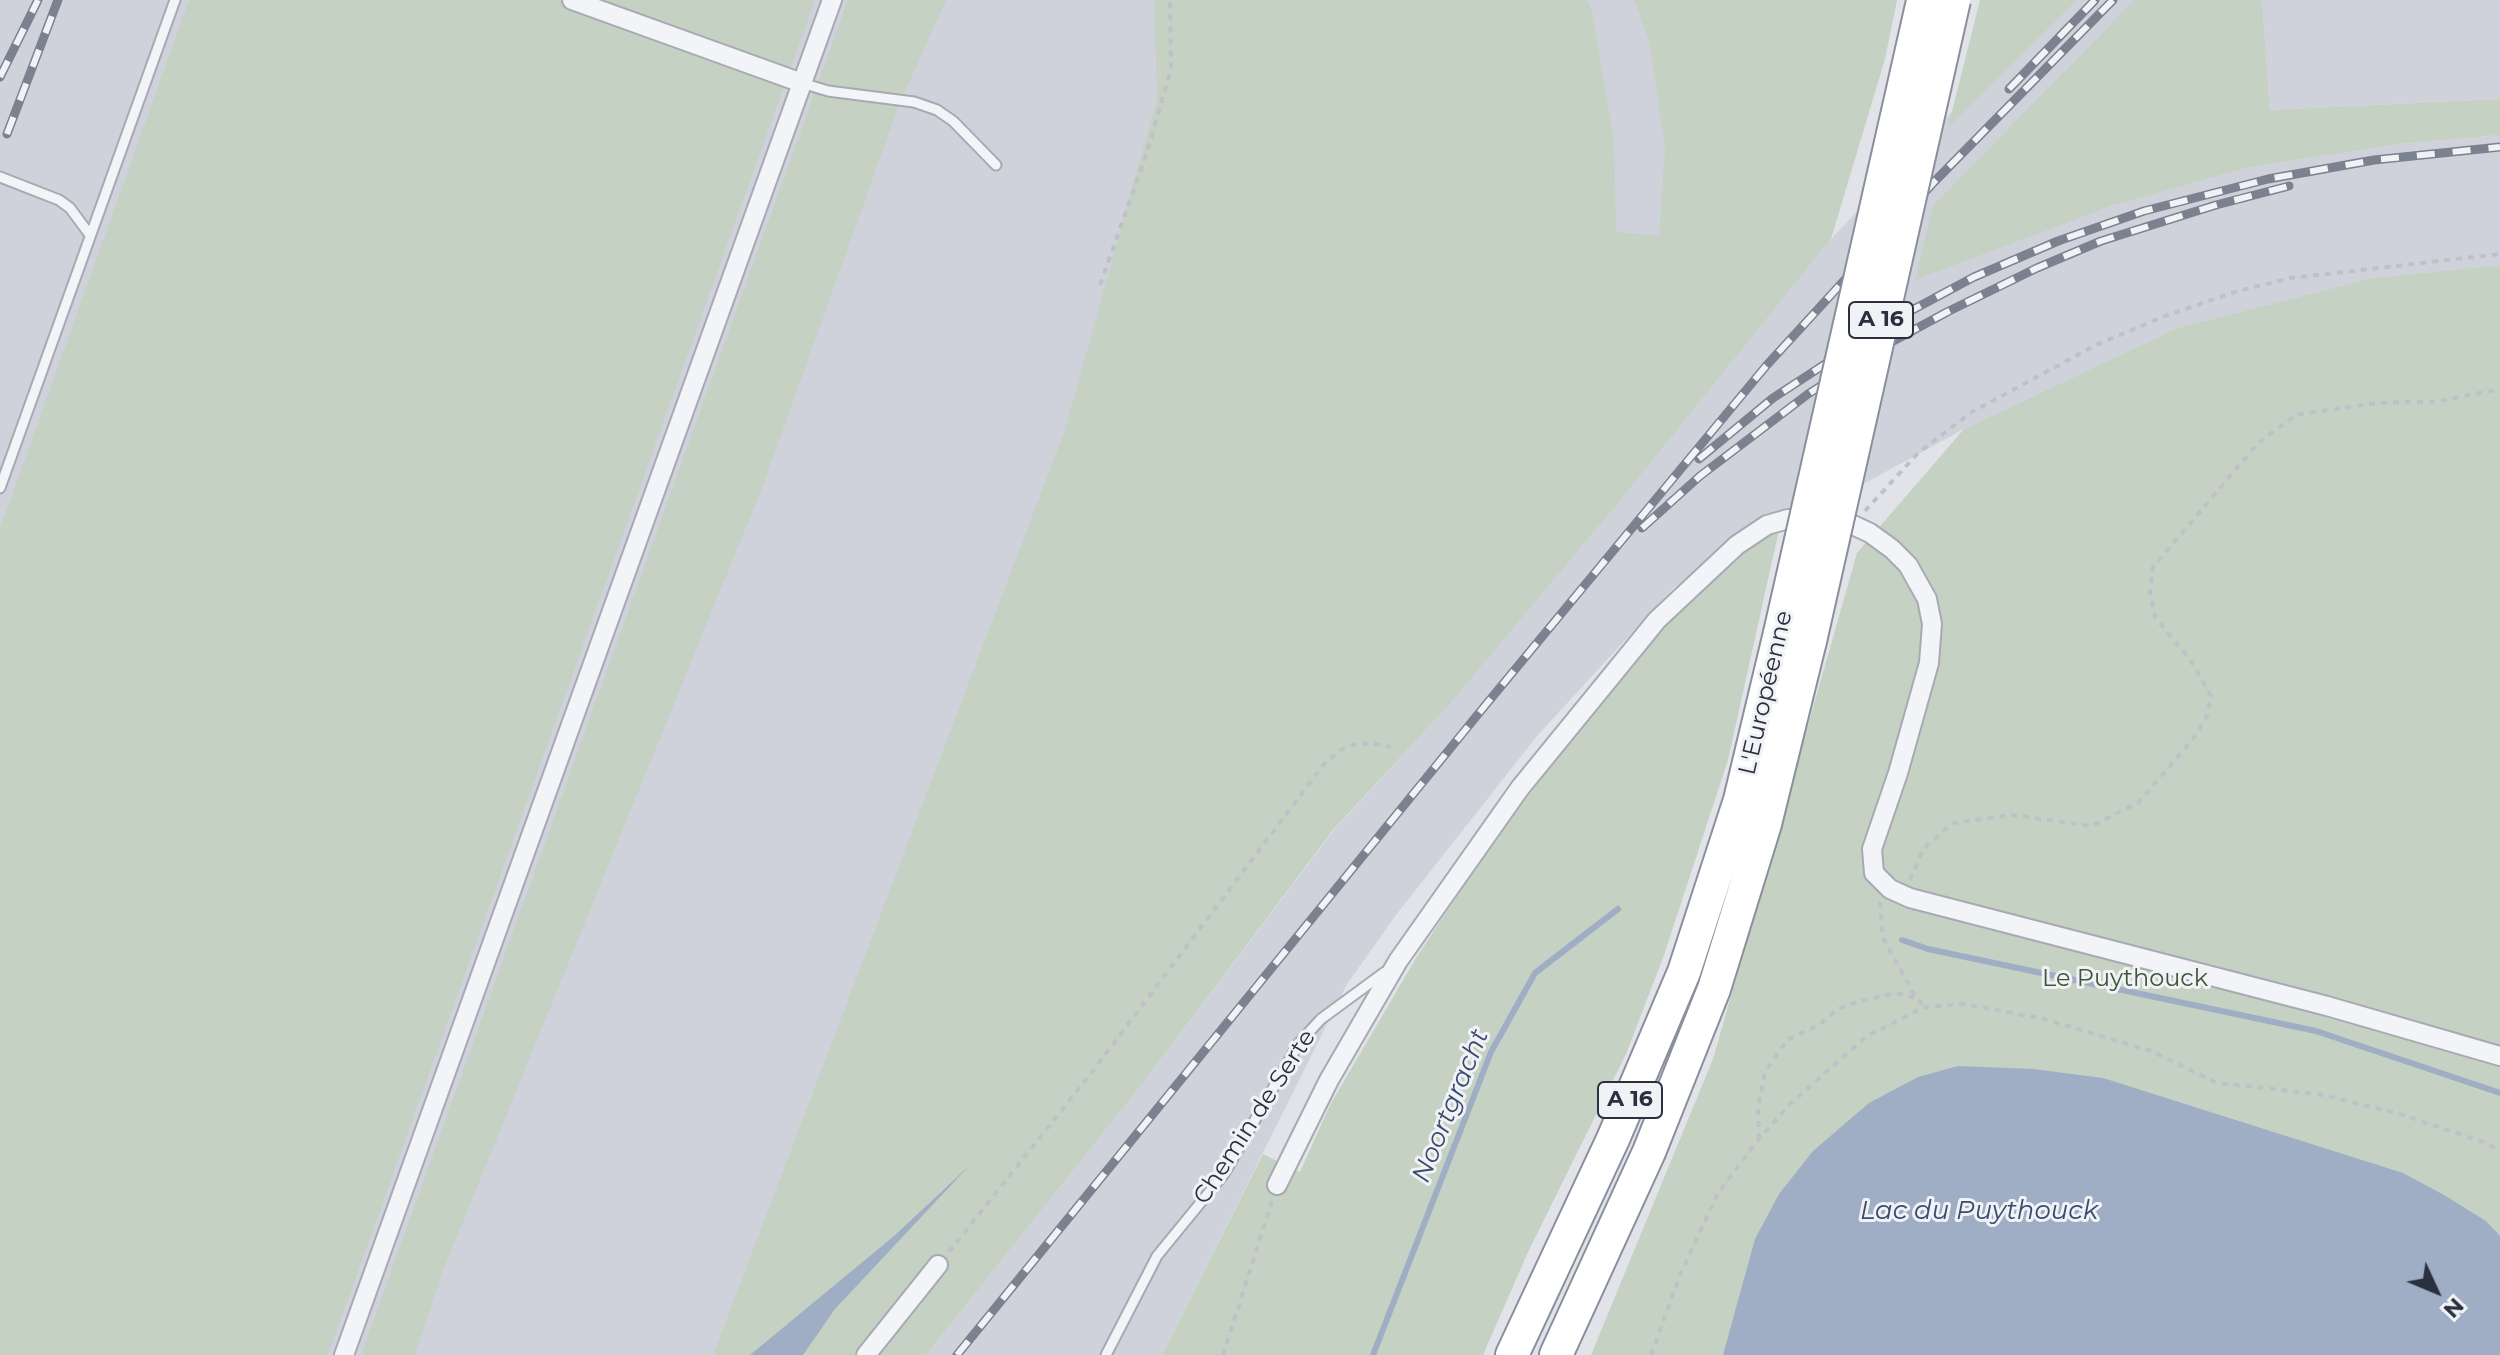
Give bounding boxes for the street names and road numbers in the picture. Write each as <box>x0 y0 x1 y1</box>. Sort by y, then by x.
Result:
road number: A 16 <box>1849 302 1913 338</box>
street label: L'Européenne <box>1733 608 1799 778</box>
street label: Chemin de Serte <box>1188 1024 1322 1210</box>
road number: A 16 <box>1598 1082 1662 1118</box>

